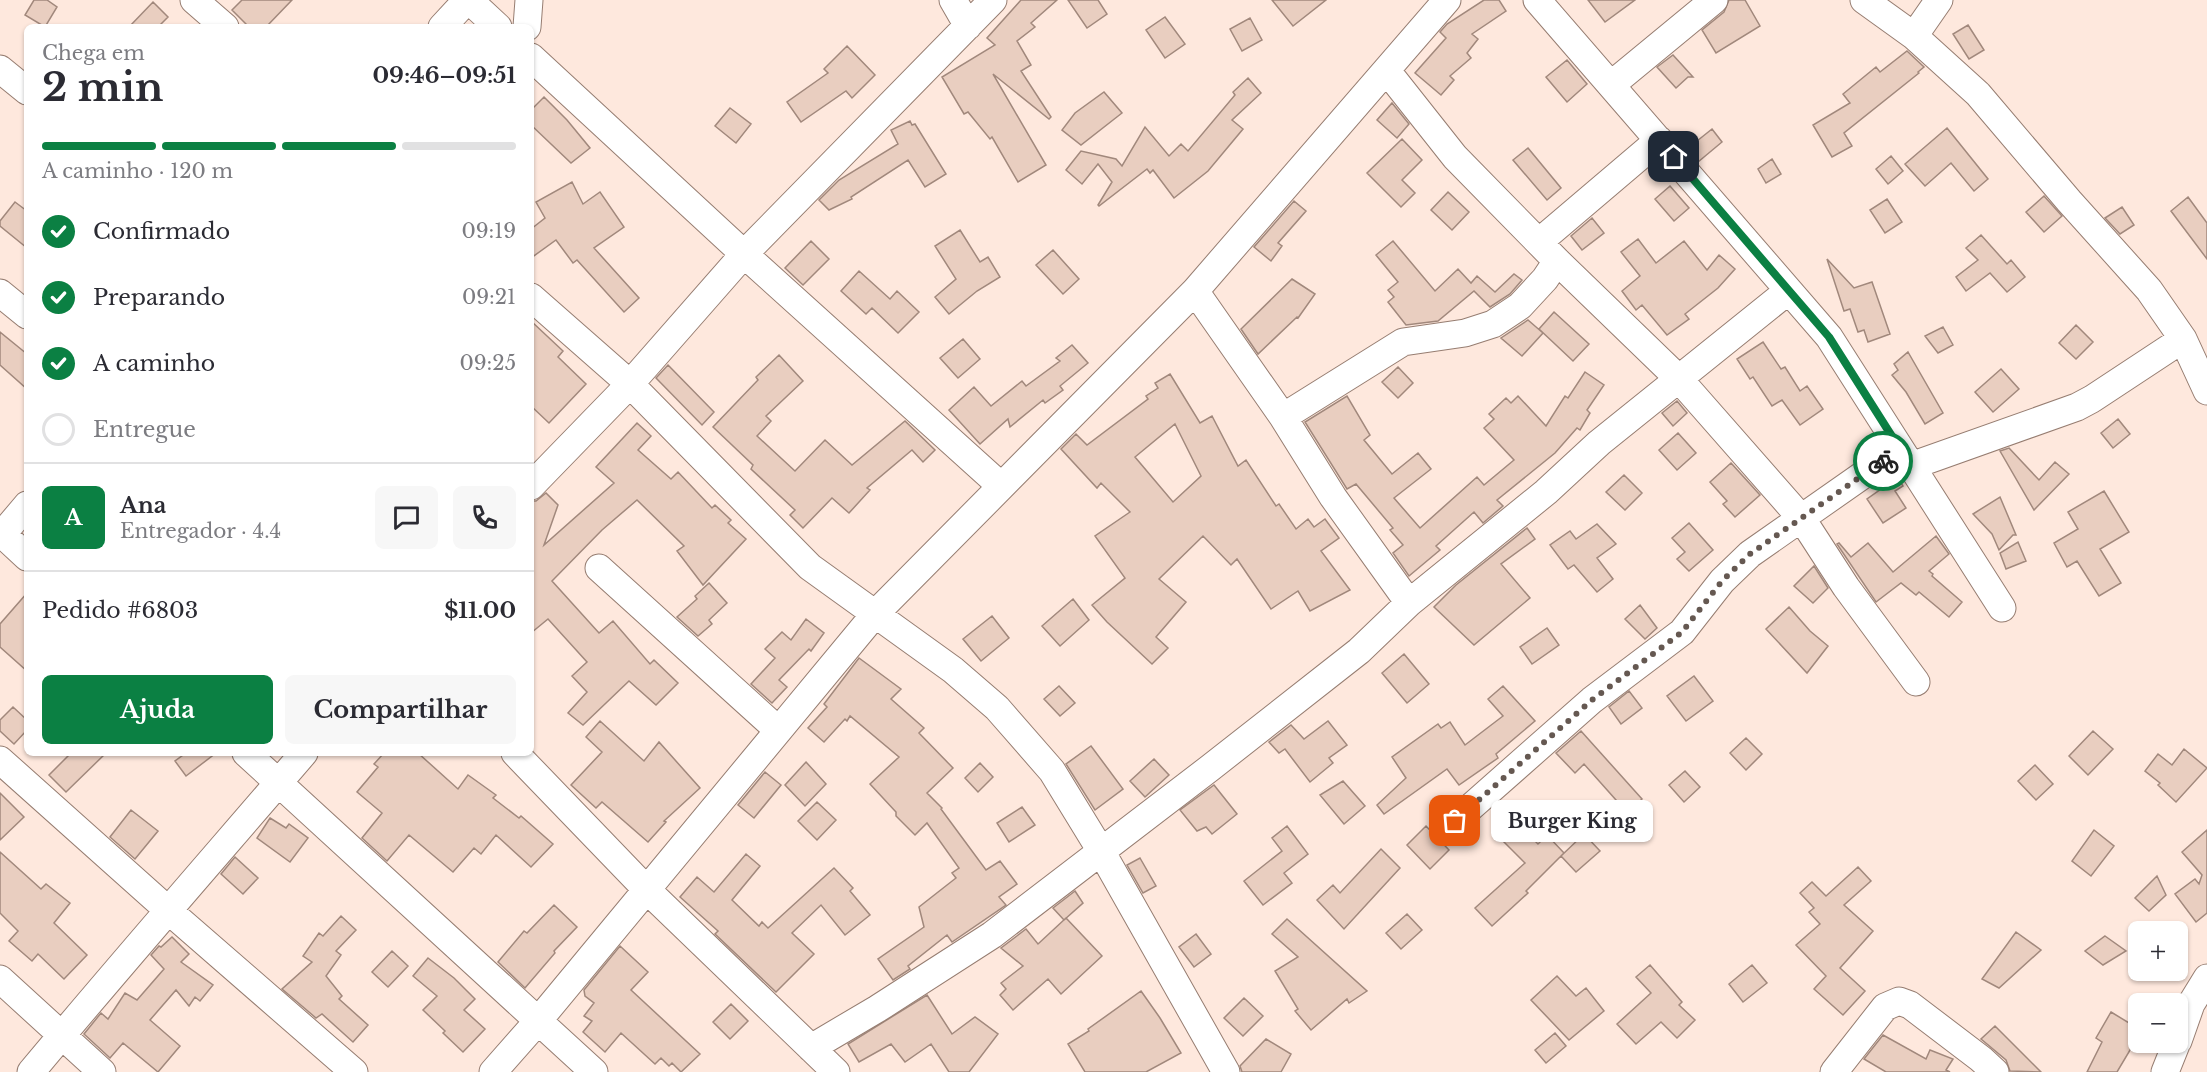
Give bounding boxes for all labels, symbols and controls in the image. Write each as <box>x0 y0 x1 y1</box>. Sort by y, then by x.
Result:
text: Chega em <box>42 41 145 65</box>
text: 09:46–09:51 <box>372 62 516 89</box>
text: 2 min <box>42 63 163 112</box>
pin <box>1648 131 1699 182</box>
icon: home <box>1657 140 1690 173</box>
text: A caminho · 120 m <box>42 159 233 183</box>
icon: check <box>42 215 75 248</box>
text: Confirmado <box>93 218 230 245</box>
text: 09:19 <box>461 219 516 243</box>
icon: check <box>42 281 75 314</box>
text: Preparando <box>93 284 225 311</box>
text: 09:21 <box>462 285 516 309</box>
icon: check <box>42 347 75 380</box>
text: A caminho <box>93 350 215 377</box>
text: 09:25 <box>459 351 516 375</box>
text: Entregue <box>93 416 196 443</box>
courier <box>1853 431 1913 491</box>
icon: bike <box>1867 445 1900 478</box>
button: chat <box>375 486 438 549</box>
button: phone <box>453 486 516 549</box>
text: Ana <box>120 492 166 519</box>
text: A <box>65 504 82 531</box>
text: Entregador · 4.4 <box>120 519 281 543</box>
text: Pedido #6803 <box>42 597 198 624</box>
text: $11.00 <box>444 597 516 624</box>
button: Ajuda <box>42 675 273 744</box>
button: Compartilhar <box>285 675 516 744</box>
pin <box>1429 795 1480 846</box>
callout: Burger King <box>1491 800 1653 842</box>
icon: bag <box>1438 804 1471 837</box>
text: Burger King <box>1507 809 1637 833</box>
map controls <box>2128 921 2188 1053</box>
button: + <box>2128 921 2188 981</box>
button: − <box>2128 993 2188 1053</box>

